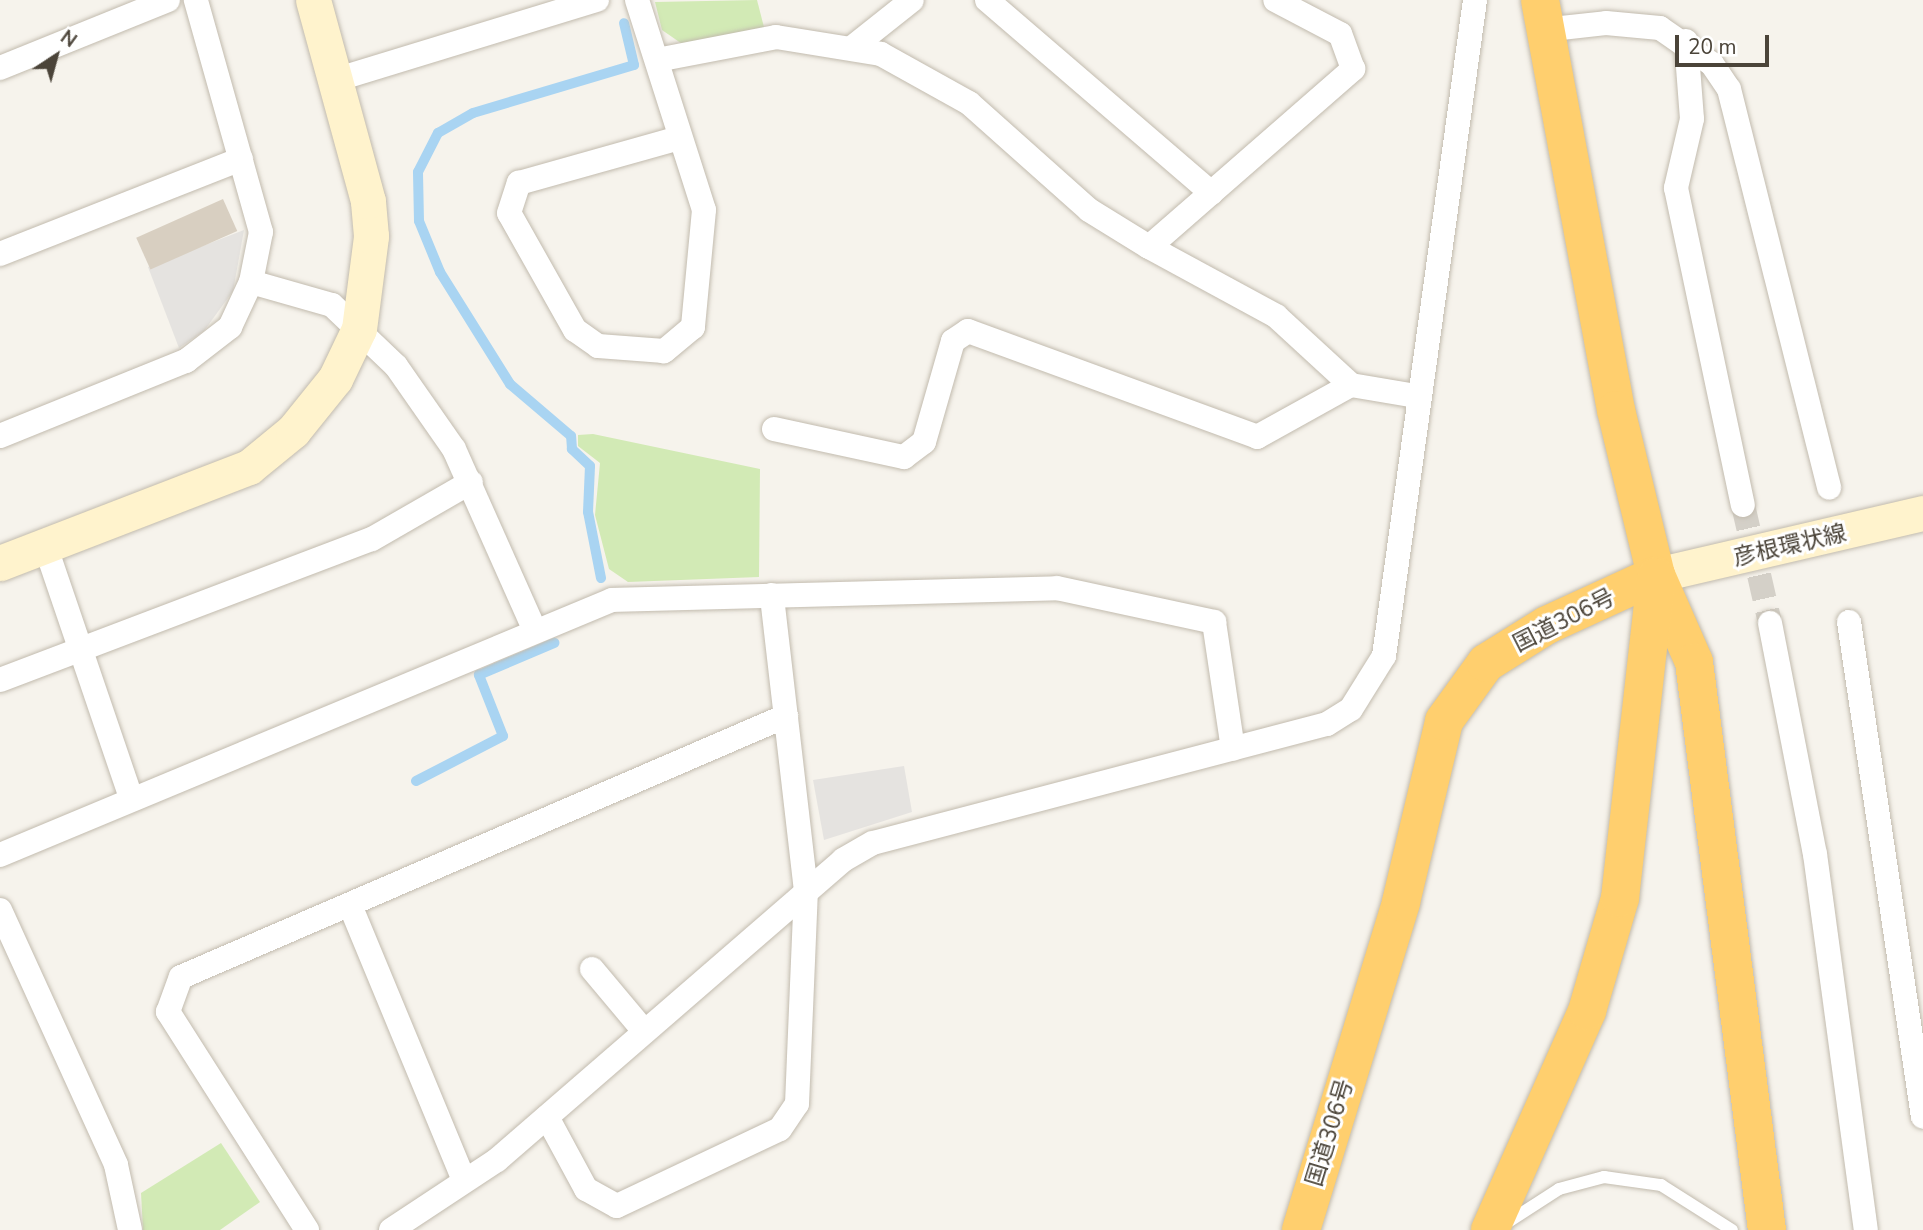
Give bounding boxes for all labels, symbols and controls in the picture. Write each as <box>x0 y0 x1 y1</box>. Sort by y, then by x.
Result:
north arrow <box>21 21 91 91</box>
scale bar <box>1678 21 1772 65</box>
text: N <box>55 24 82 54</box>
text: 20 m <box>1688 33 1737 61</box>
street label: 彦根環状線 <box>1731 520 1849 572</box>
street label: 国道306号 <box>1509 584 1619 658</box>
street label: 国道306号 <box>1301 1076 1359 1190</box>

